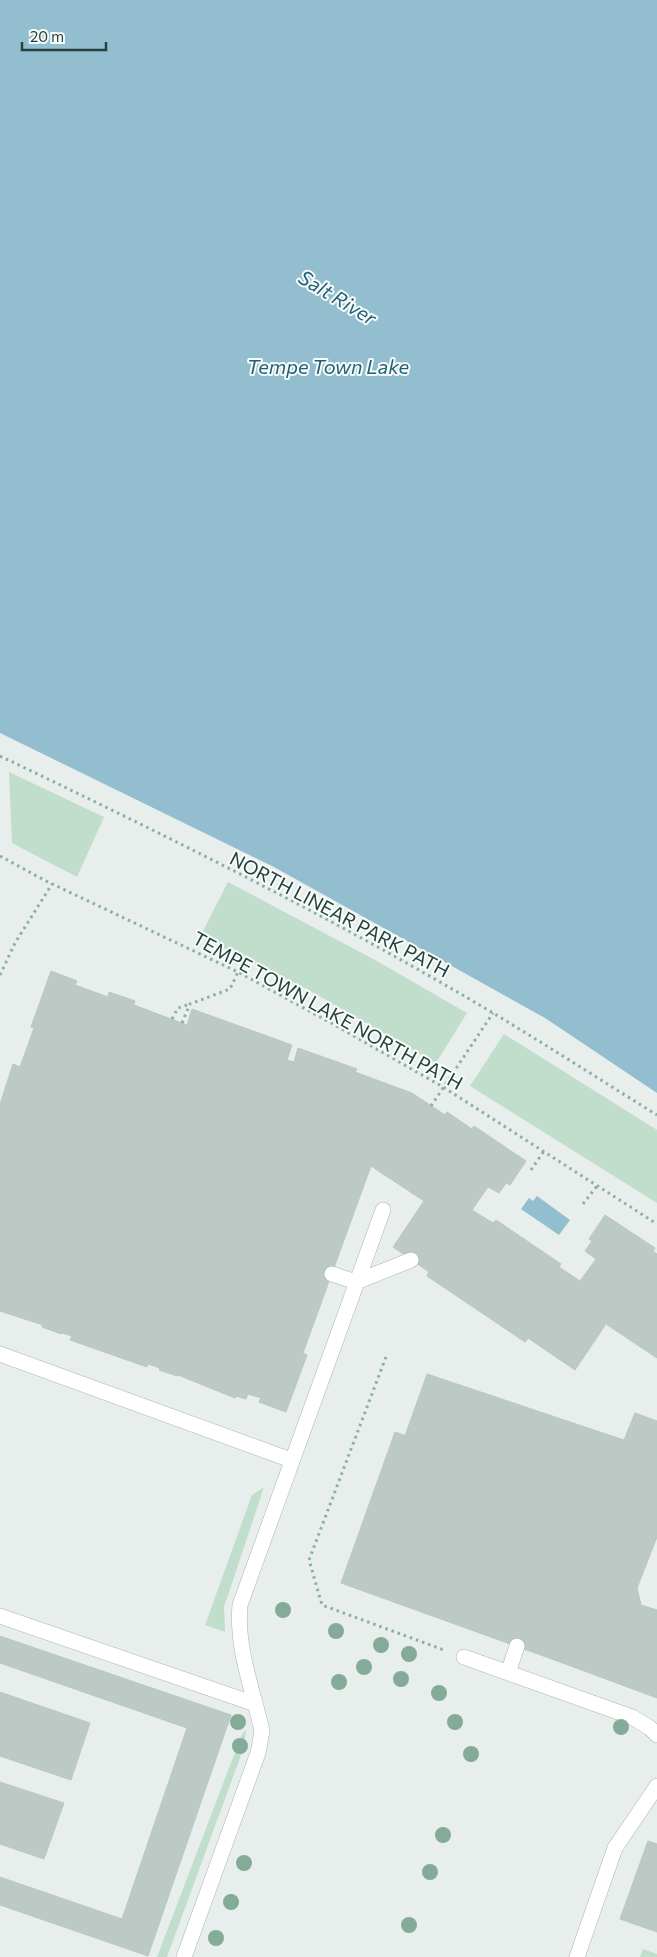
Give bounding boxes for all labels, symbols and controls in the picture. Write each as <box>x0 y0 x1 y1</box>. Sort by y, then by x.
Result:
scale bar <box>22 20 106 52</box>
text: 20 m <box>30 27 64 45</box>
water label: Salt River <box>295 264 382 330</box>
water label: Tempe Town Lake <box>247 354 410 378</box>
street label: NORTH LINEAR PARK PATH <box>226 846 454 982</box>
street label: TEMPE TOWN LAKE NORTH PATH <box>189 926 467 1094</box>

